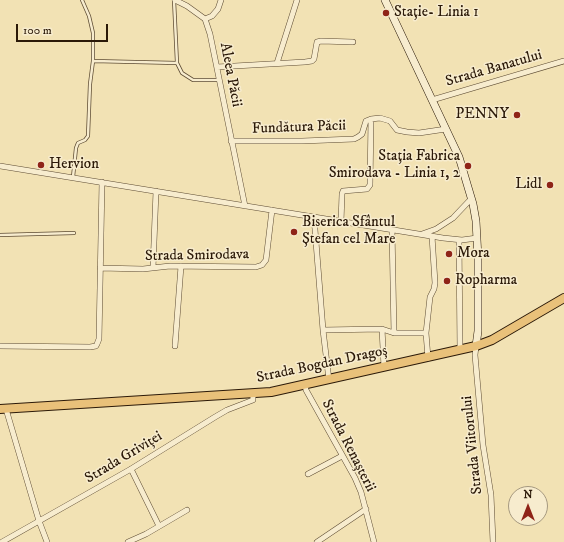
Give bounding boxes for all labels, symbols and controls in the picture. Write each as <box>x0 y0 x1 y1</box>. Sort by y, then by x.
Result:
place label: Stație- Linia 1 <box>394 4 479 22</box>
marker: Stație- Linia 1 <box>381 8 391 18</box>
scale bar <box>18 16 110 42</box>
text: 100 m <box>23 23 52 38</box>
street label: Aleea Păcii <box>215 41 245 109</box>
street label: Strada Banatului <box>444 47 544 91</box>
place label: PENNY <box>455 106 509 124</box>
marker: PENNY <box>512 110 522 120</box>
street label: Fundătura Păcii <box>252 117 346 139</box>
place label: Stația Fabrica Smirodava - Linia 1, 2 <box>329 148 460 183</box>
place label: Hervion <box>49 156 99 174</box>
marker: Hervion <box>36 160 46 170</box>
marker: Stația Fabrica Smirodava - Linia 1, 2 <box>463 161 473 171</box>
place label: Lidl <box>515 176 542 194</box>
marker: Lidl <box>545 180 555 190</box>
place label: Biserica Sfântul Ștefan cel Mare <box>302 214 395 249</box>
marker: Biserica Sfântul Ștefan cel Mare <box>289 227 299 237</box>
place label: Mora <box>457 245 490 263</box>
street label: Strada Smirodava <box>145 246 249 266</box>
marker: Mora <box>444 249 454 259</box>
place label: Ropharma <box>455 272 517 290</box>
marker: Ropharma <box>442 276 452 286</box>
street label: Strada Bogdan Dragoș <box>255 342 389 388</box>
street label: Strada Viitorului <box>459 395 487 495</box>
street label: Strada Renașterii <box>317 397 379 495</box>
street label: Strada Griviței <box>82 428 166 488</box>
north arrow <box>508 486 548 526</box>
text: N <box>523 488 533 502</box>

